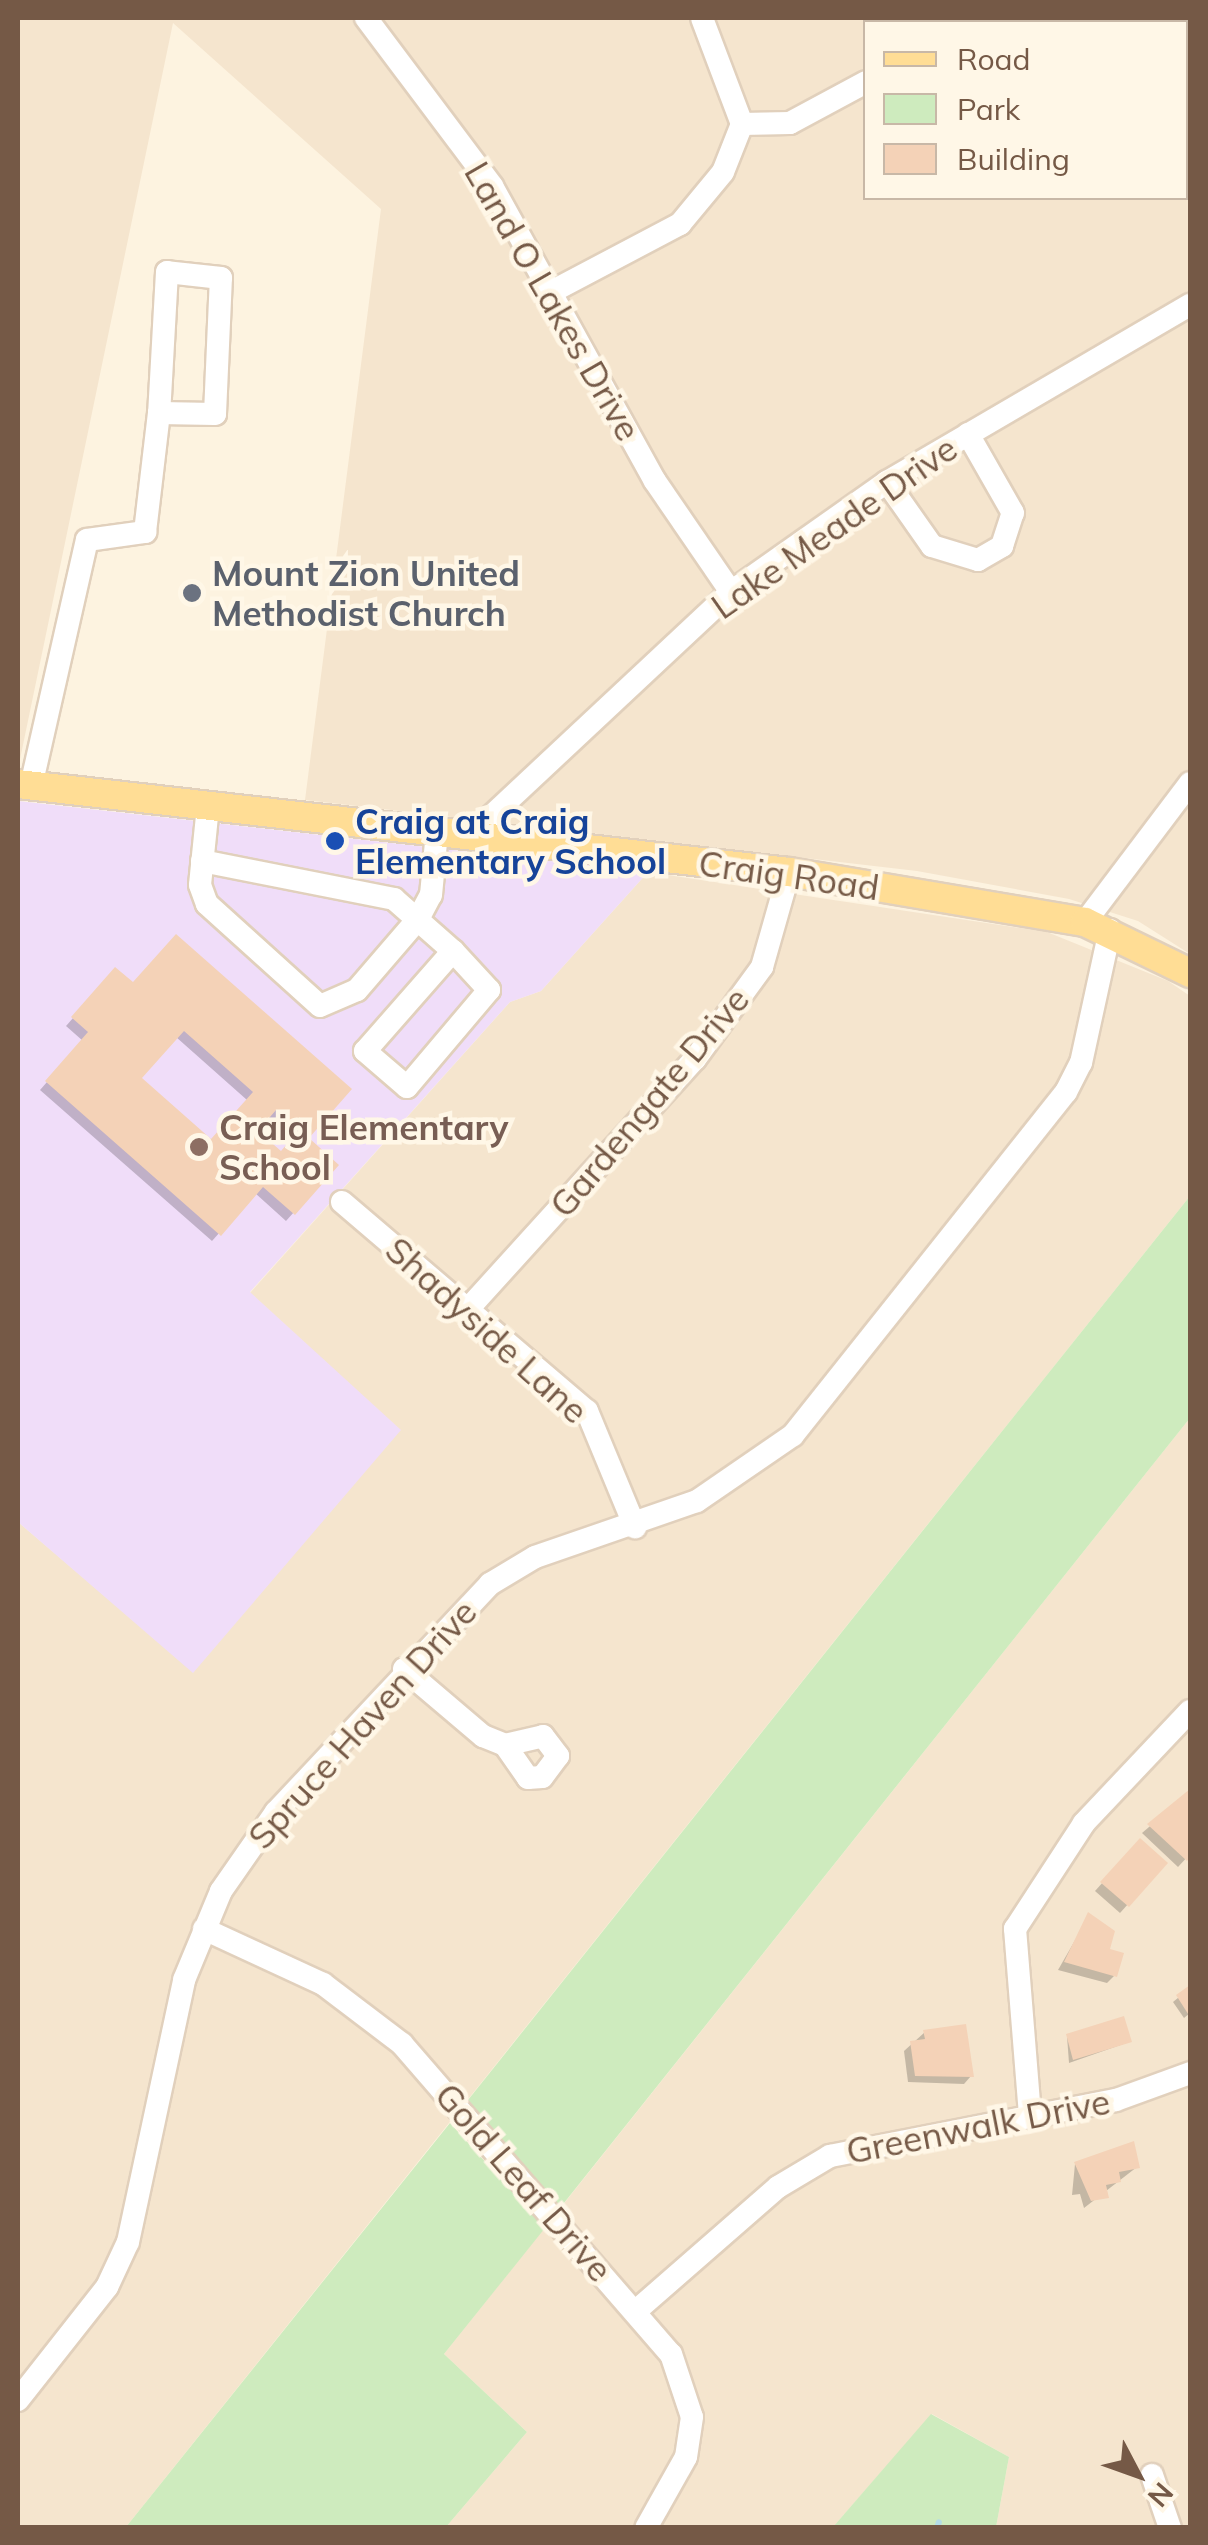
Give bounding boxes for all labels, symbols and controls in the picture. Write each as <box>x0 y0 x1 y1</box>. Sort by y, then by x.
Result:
legend <box>863 20 1188 200</box>
text: Road <box>957 40 1031 78</box>
text: Park <box>957 90 1020 128</box>
text: Building <box>957 140 1070 178</box>
street label: Land O Lakes Drive <box>456 154 650 448</box>
street label: Lake Meade Drive <box>703 427 965 627</box>
place label: Mount Zion United Methodist Church <box>212 552 520 634</box>
marker: Mount Zion United Methodist Church <box>181 582 203 604</box>
place label: Craig at Craig Elementary School <box>355 800 666 882</box>
marker: Craig at Craig Elementary School <box>324 830 346 852</box>
street label: Craig Road <box>696 842 882 908</box>
street label: Gardengate Drive <box>541 979 757 1225</box>
place label: Craig Elementary School <box>219 1106 508 1188</box>
marker: Craig Elementary School <box>188 1136 210 1158</box>
street label: Shadyside Lane <box>377 1228 597 1432</box>
street label: Spruce Haven Drive <box>239 1591 485 1857</box>
street label: Gold Leaf Drive <box>427 2074 621 2290</box>
street label: Greenwalk Drive <box>843 2080 1113 2172</box>
north arrow <box>1088 2425 1188 2525</box>
text: N <box>1141 2476 1181 2514</box>

